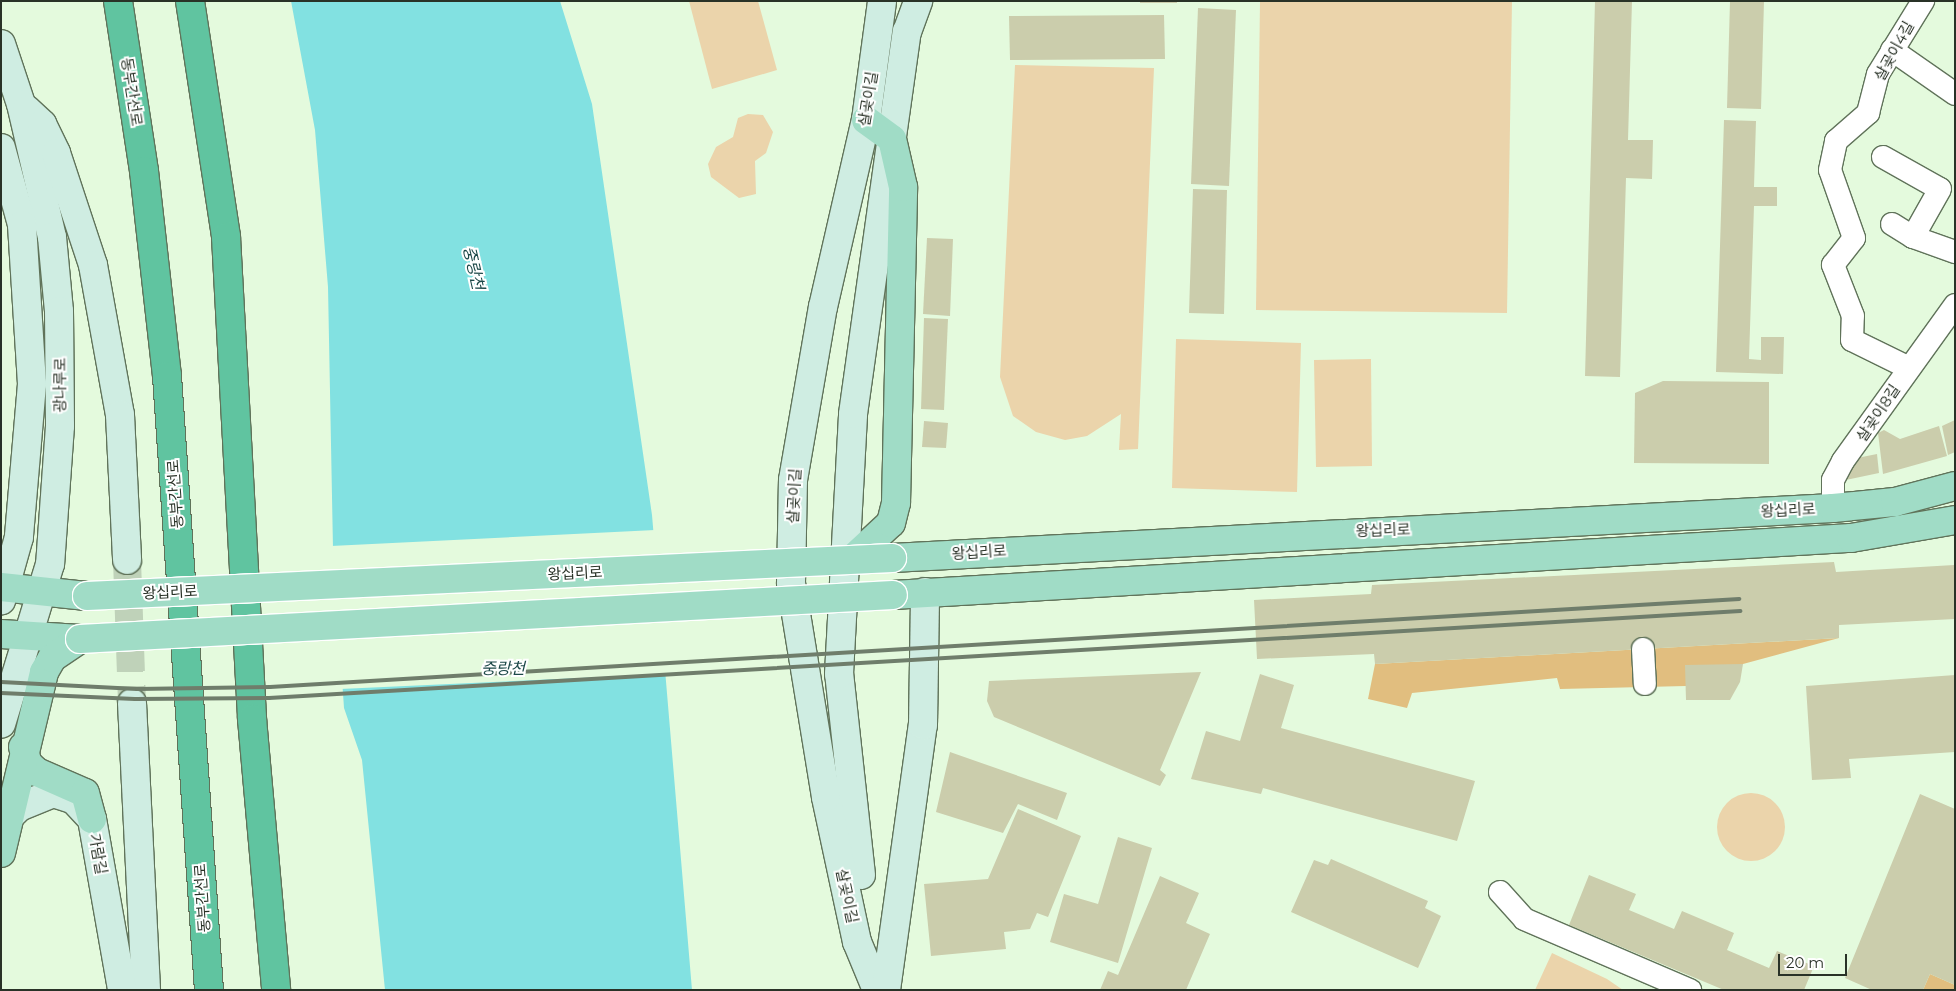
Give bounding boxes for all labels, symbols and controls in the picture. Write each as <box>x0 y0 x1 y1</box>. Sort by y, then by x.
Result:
street label: 살곶이4길 <box>1870 18 1918 84</box>
street label: 동부간선로 <box>118 57 146 127</box>
street label: 살곶이길 <box>855 70 881 128</box>
water label: 중랑천 <box>459 244 487 292</box>
street label: 광나루로 <box>51 357 69 413</box>
street label: 살곶이8길 <box>1852 381 1904 445</box>
street label: 동부간선로 <box>164 459 186 529</box>
street label: 살곶이길 <box>784 468 804 524</box>
street label: 왕십리로 <box>1760 500 1816 520</box>
street label: 왕십리로 <box>1355 520 1411 540</box>
street label: 왕십리로 <box>951 541 1007 563</box>
street label: 왕십리로 <box>547 563 603 583</box>
street label: 왕십리로 <box>142 582 198 602</box>
water label: 중랑천 <box>481 659 525 679</box>
street label: 가람길 <box>86 832 110 876</box>
street label: 동부간선로 <box>191 863 213 933</box>
street label: 살곶이길 <box>832 867 862 925</box>
scale bar <box>1781 944 1850 976</box>
text: 20 m <box>1786 953 1824 972</box>

